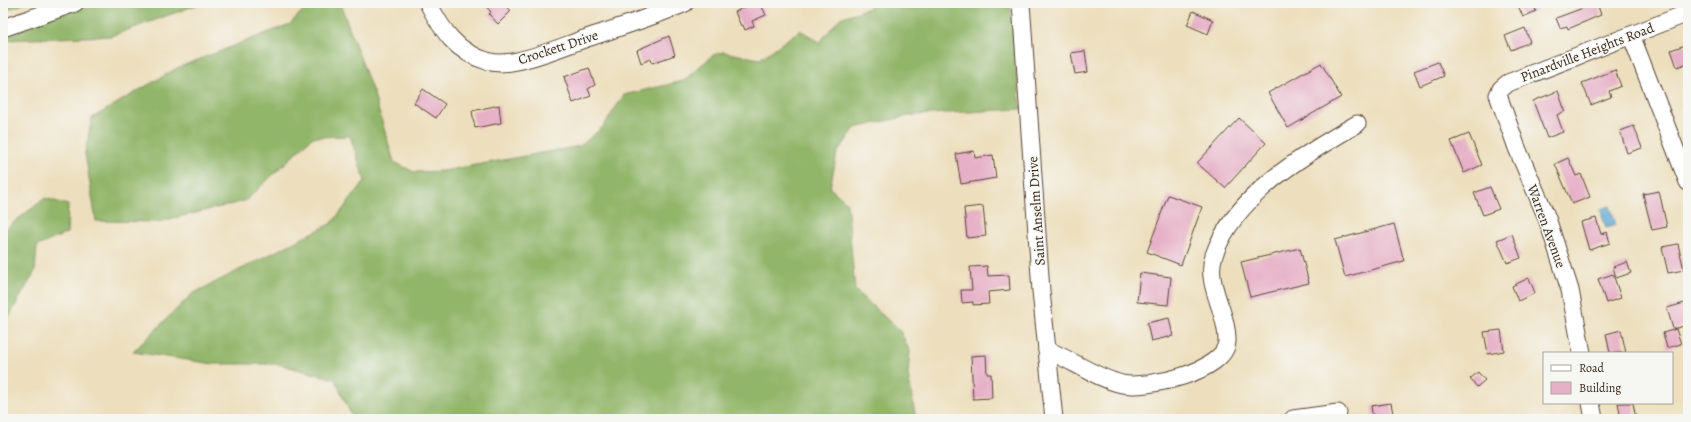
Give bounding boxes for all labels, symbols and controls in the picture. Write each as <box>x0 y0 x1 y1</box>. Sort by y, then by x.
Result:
street label: Pinardville Heights Road <box>1518 18 1657 87</box>
street label: Crockett Drive <box>516 26 601 69</box>
street label: Saint Anselm Drive <box>1023 156 1050 266</box>
street label: Warren Avenue <box>1522 181 1570 271</box>
legend <box>1543 352 1673 404</box>
text: Road <box>1579 360 1605 376</box>
text: Building <box>1579 380 1621 396</box>

